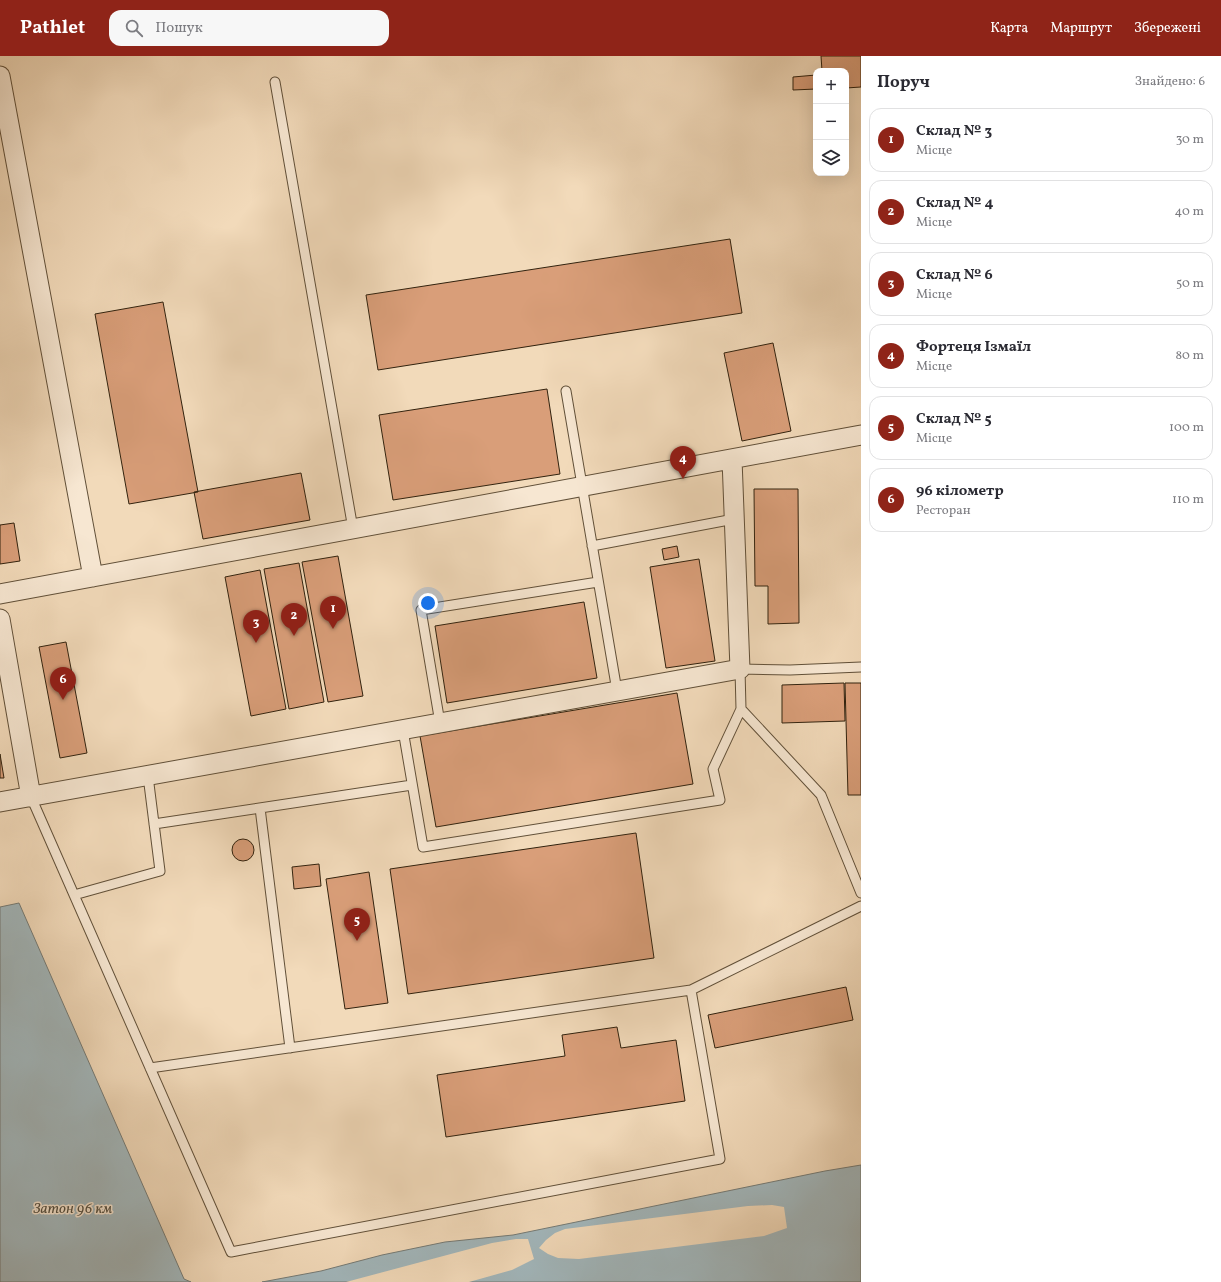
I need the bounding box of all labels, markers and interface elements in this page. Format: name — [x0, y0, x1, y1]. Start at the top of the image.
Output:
search box — [109, 10, 389, 46]
text: Pathlet — [20, 15, 85, 41]
icon: search — [123, 17, 145, 39]
text: Пошук — [155, 18, 203, 39]
text: Карта — [990, 19, 1028, 38]
text: Маршрут — [1050, 19, 1112, 38]
text: Збережені — [1134, 19, 1201, 38]
map controls — [813, 68, 849, 176]
button: + — [813, 68, 849, 104]
text: Поруч — [877, 71, 930, 94]
text: Знайдено: 6 — [1135, 73, 1205, 91]
button: − — [813, 104, 849, 140]
text: Склад № 3 — [916, 121, 992, 142]
text: 1 — [888, 131, 894, 149]
text: 30 m — [1176, 131, 1204, 149]
button: layers — [813, 140, 849, 176]
text: Місце — [916, 142, 952, 160]
text: Склад № 4 — [916, 193, 993, 214]
text: 2 — [888, 203, 894, 221]
text: 40 m — [1175, 203, 1204, 221]
text: Місце — [916, 214, 952, 232]
text: Склад № 6 — [916, 265, 993, 286]
text: 3 — [888, 275, 894, 293]
text: 50 m — [1176, 275, 1204, 293]
text: Місце — [916, 286, 952, 304]
text: Фортеця Ізмаїл — [916, 337, 1031, 358]
text: 4 — [887, 347, 895, 365]
text: 80 m — [1175, 347, 1204, 365]
text: Місце — [916, 358, 952, 376]
text: Склад № 5 — [916, 409, 992, 430]
text: 5 — [888, 419, 894, 437]
text: 100 m — [1169, 419, 1204, 437]
text: Місце — [916, 430, 952, 448]
pin: 4 — [670, 446, 696, 479]
text: 96 кілометр — [916, 481, 1004, 502]
text: 6 — [887, 491, 895, 509]
text: 110 m — [1172, 491, 1204, 509]
text: Ресторан — [916, 502, 971, 520]
your location — [418, 593, 438, 613]
pin: 1 — [320, 596, 346, 629]
pin: 2 — [281, 603, 307, 636]
pin: 3 — [243, 610, 269, 643]
pin: 6 — [50, 667, 76, 700]
pin: 5 — [344, 908, 370, 941]
water label: Затон 96 км — [32, 1199, 113, 1220]

